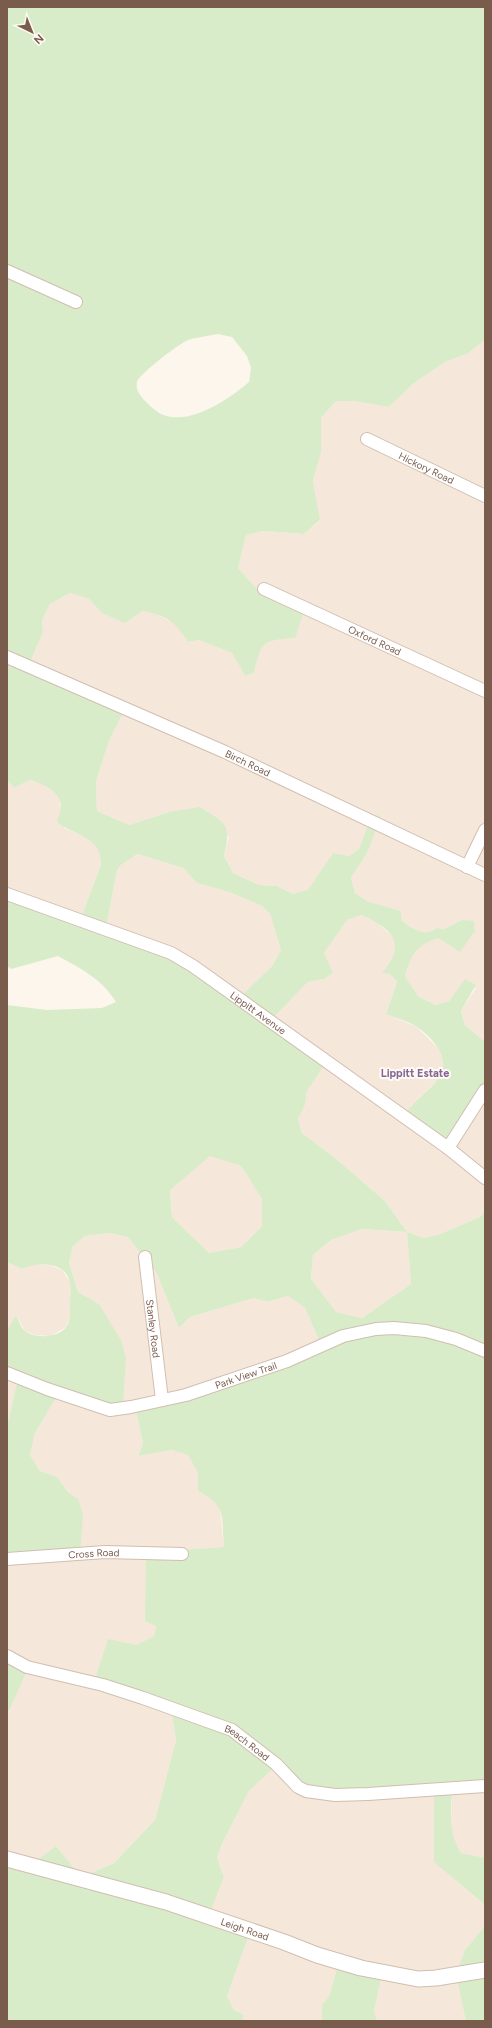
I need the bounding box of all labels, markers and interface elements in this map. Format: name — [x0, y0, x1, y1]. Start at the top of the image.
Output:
north arrow — [12, 12, 52, 52]
text: N — [31, 31, 46, 47]
street label: Hickory Road — [397, 449, 456, 487]
street label: Oxford Road — [346, 622, 403, 658]
street label: Birch Road — [223, 747, 273, 779]
street label: Lippitt Avenue — [228, 988, 289, 1037]
district label: Lippitt Estate — [381, 1067, 449, 1080]
street label: Stanley Road — [144, 1298, 163, 1359]
street label: Park View Trail — [213, 1358, 278, 1391]
street label: Cross Road — [68, 1545, 120, 1561]
street label: Beach Road — [223, 1721, 273, 1763]
street label: Leigh Road — [219, 1915, 271, 1943]

